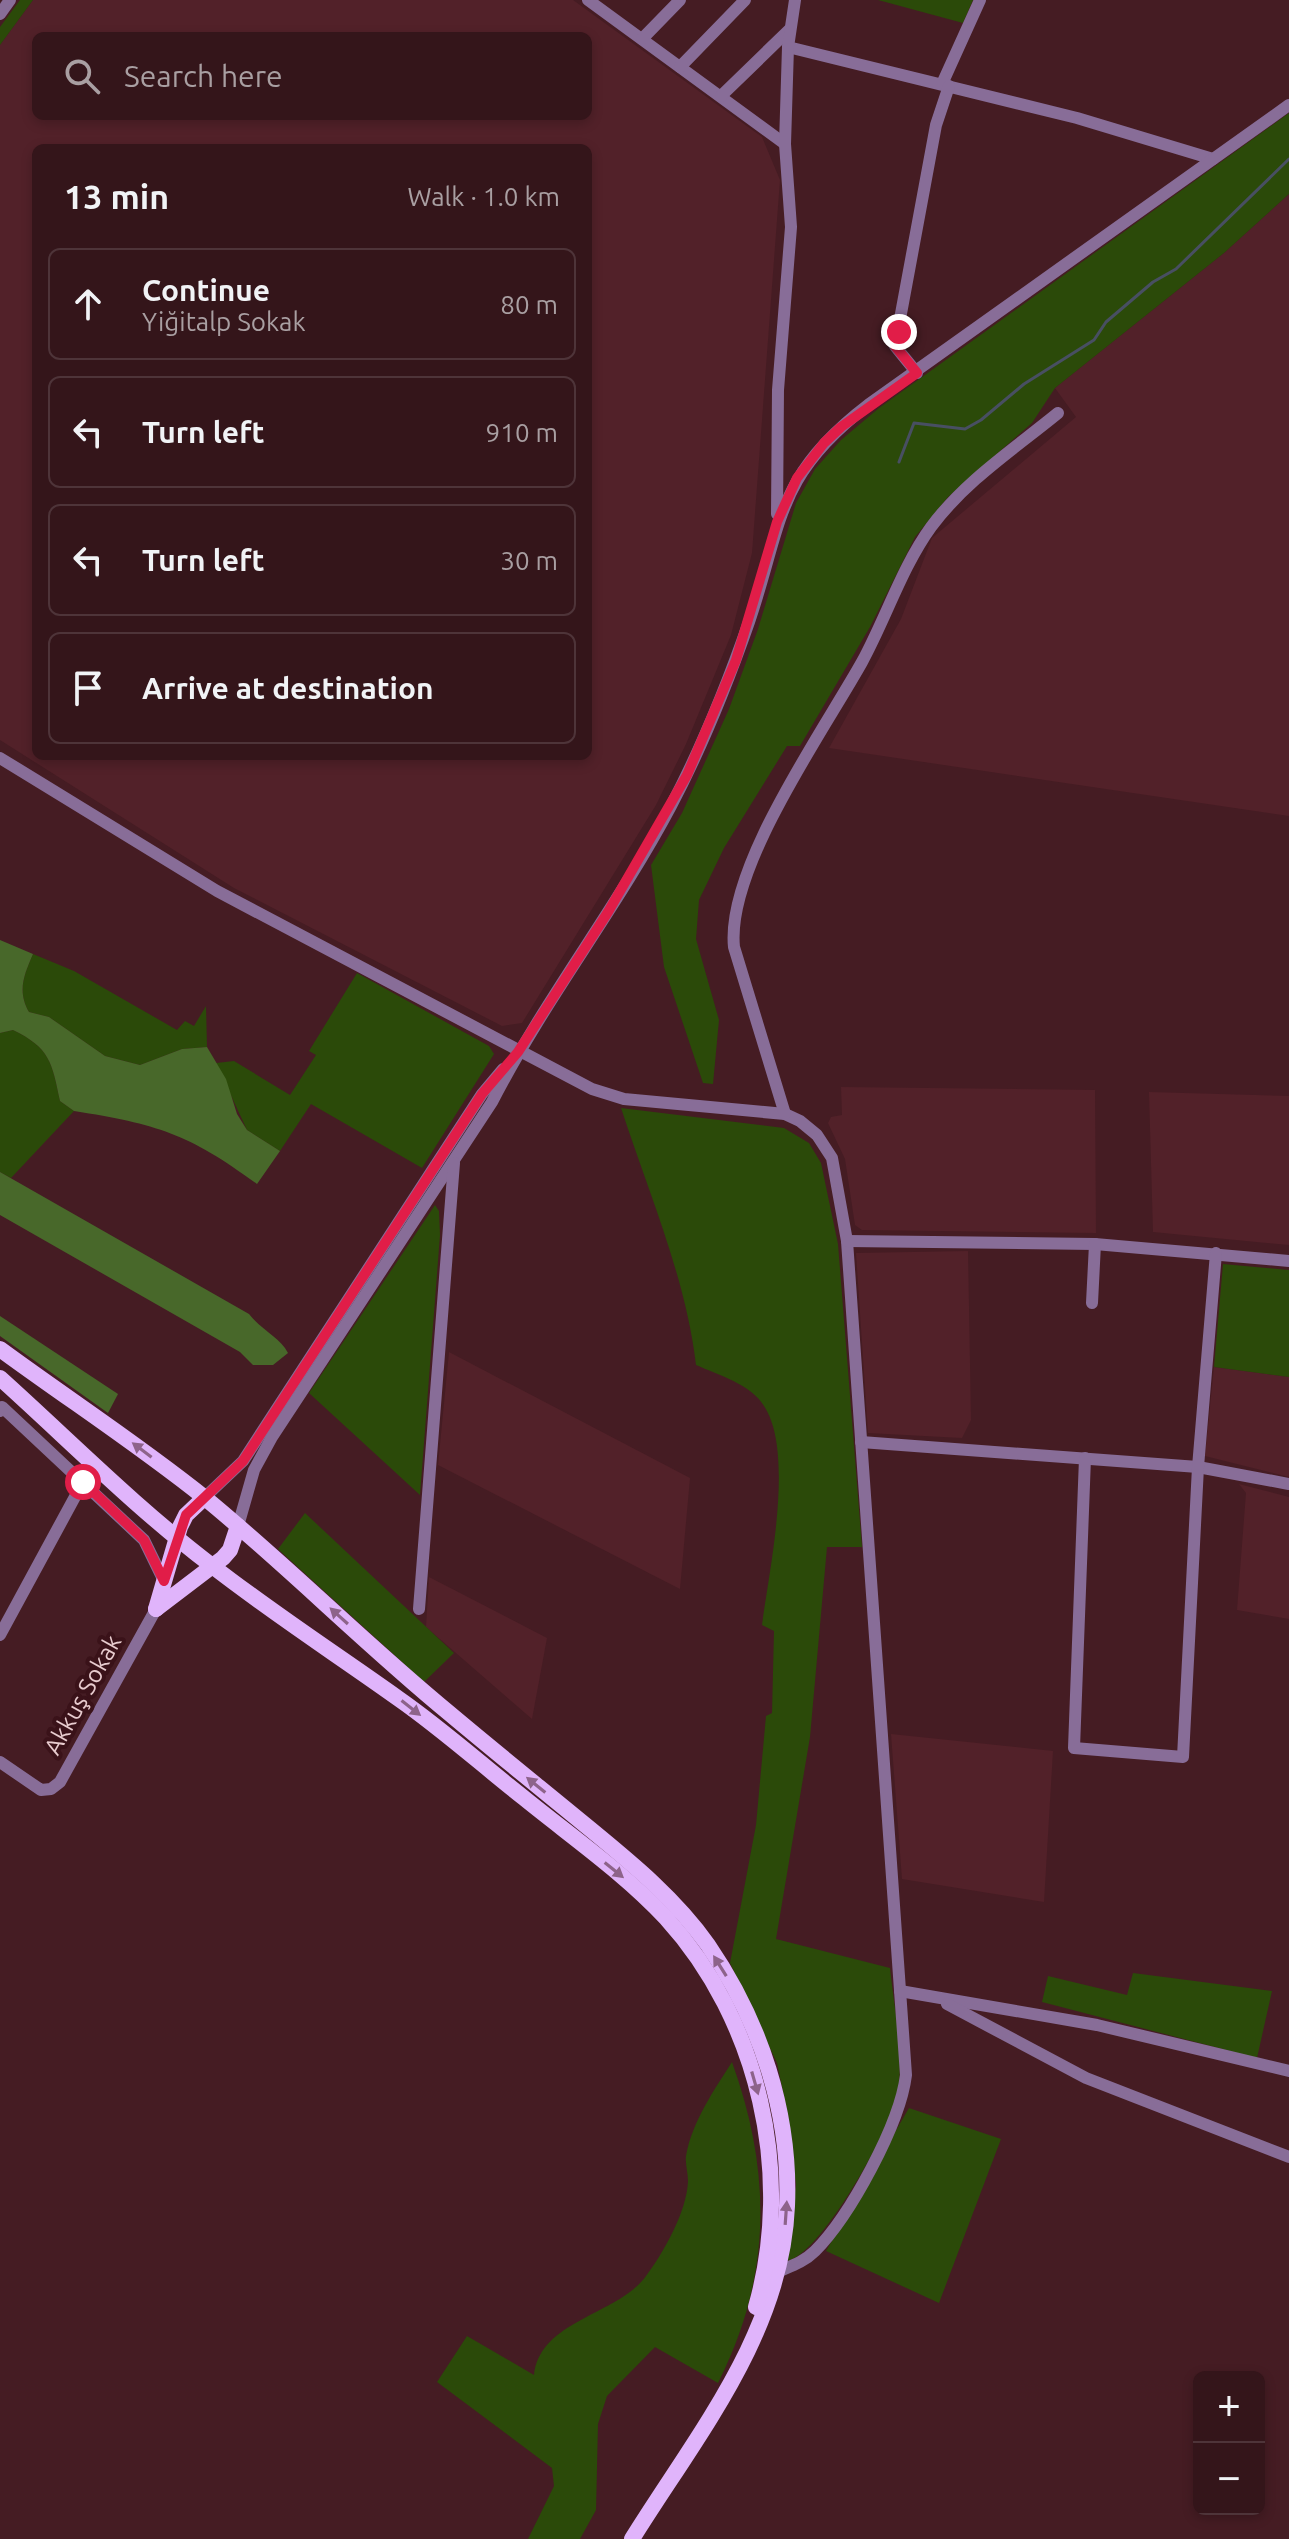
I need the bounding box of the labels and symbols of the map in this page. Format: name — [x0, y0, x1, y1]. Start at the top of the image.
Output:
route end — [881, 314, 917, 350]
one-way arrow — [132, 1443, 152, 1459]
route start — [65, 1464, 101, 1500]
one-way arrow — [329, 1607, 348, 1625]
street label: Akkuş Sokak — [39, 1630, 127, 1759]
one-way arrow — [400, 1699, 421, 1715]
one-way arrow — [526, 1777, 546, 1794]
one-way arrow — [604, 1861, 624, 1878]
one-way arrow — [714, 1955, 728, 1977]
one-way arrow — [749, 2071, 762, 2095]
one-way arrow — [780, 2200, 793, 2225]

